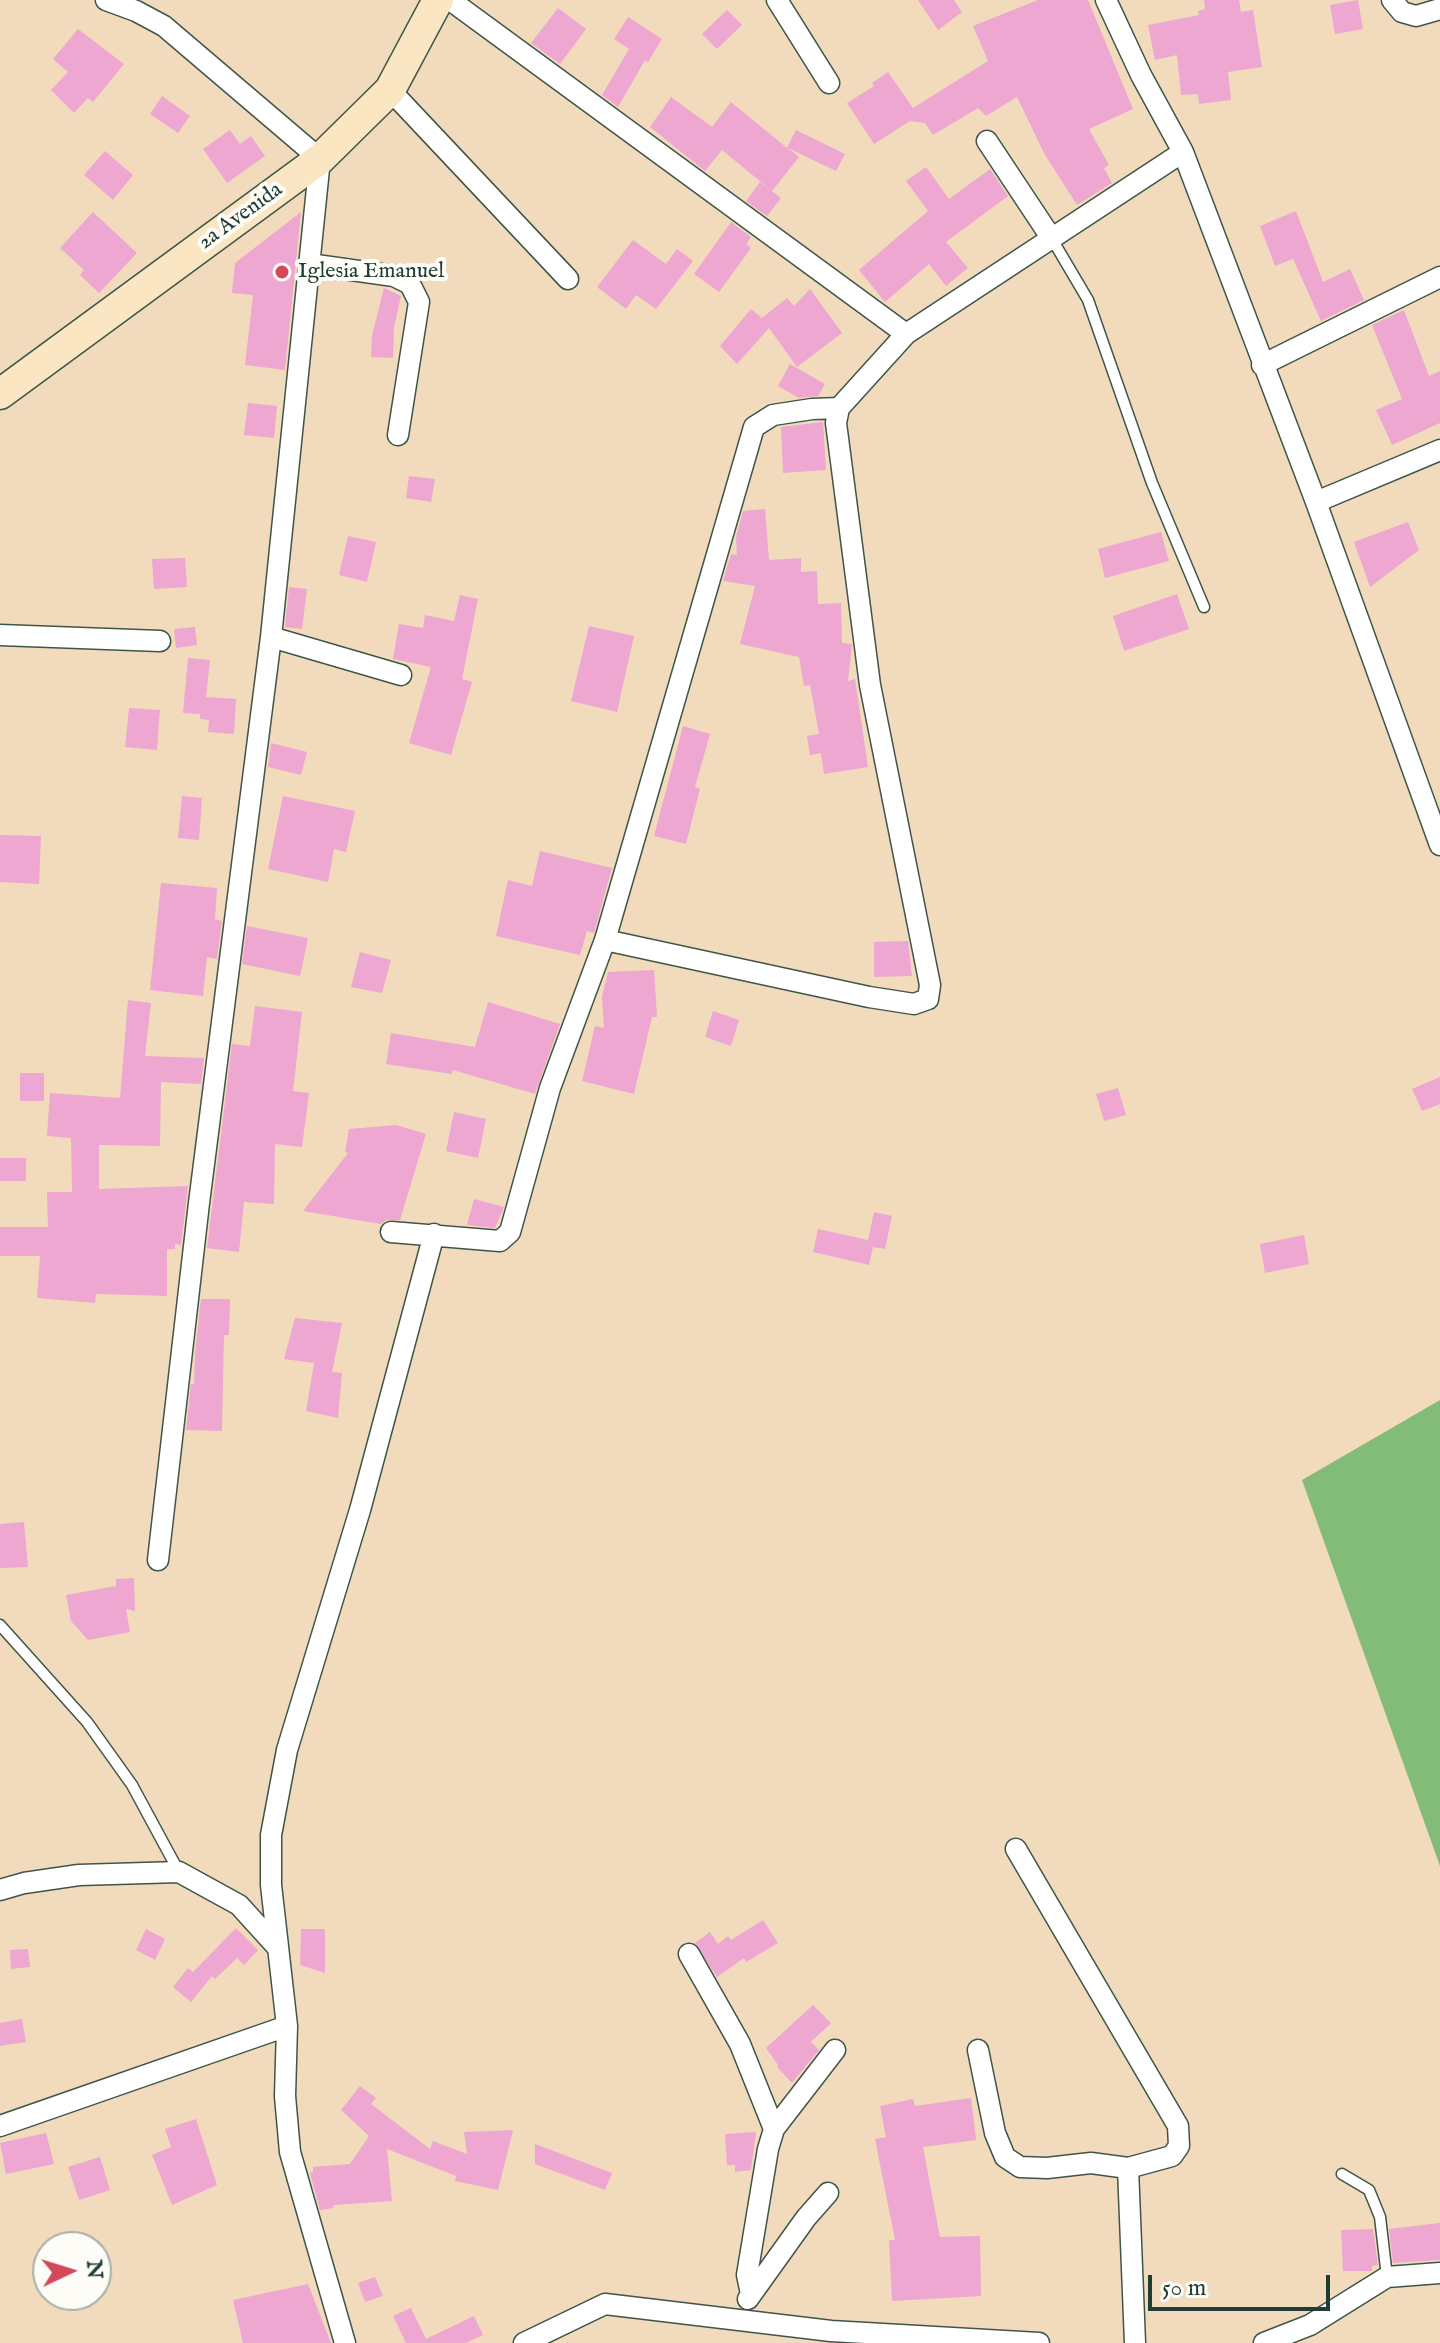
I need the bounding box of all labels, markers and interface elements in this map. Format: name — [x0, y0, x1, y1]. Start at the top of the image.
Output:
street label: 2a Avenida — [194, 178, 288, 256]
place label: Iglesia Emanuel — [298, 259, 444, 285]
marker: Iglesia Emanuel — [273, 263, 291, 281]
north arrow — [32, 2231, 112, 2311]
text: N — [79, 2259, 109, 2280]
scale bar — [1152, 2259, 1334, 2309]
text: 50 m — [1162, 2273, 1206, 2304]

